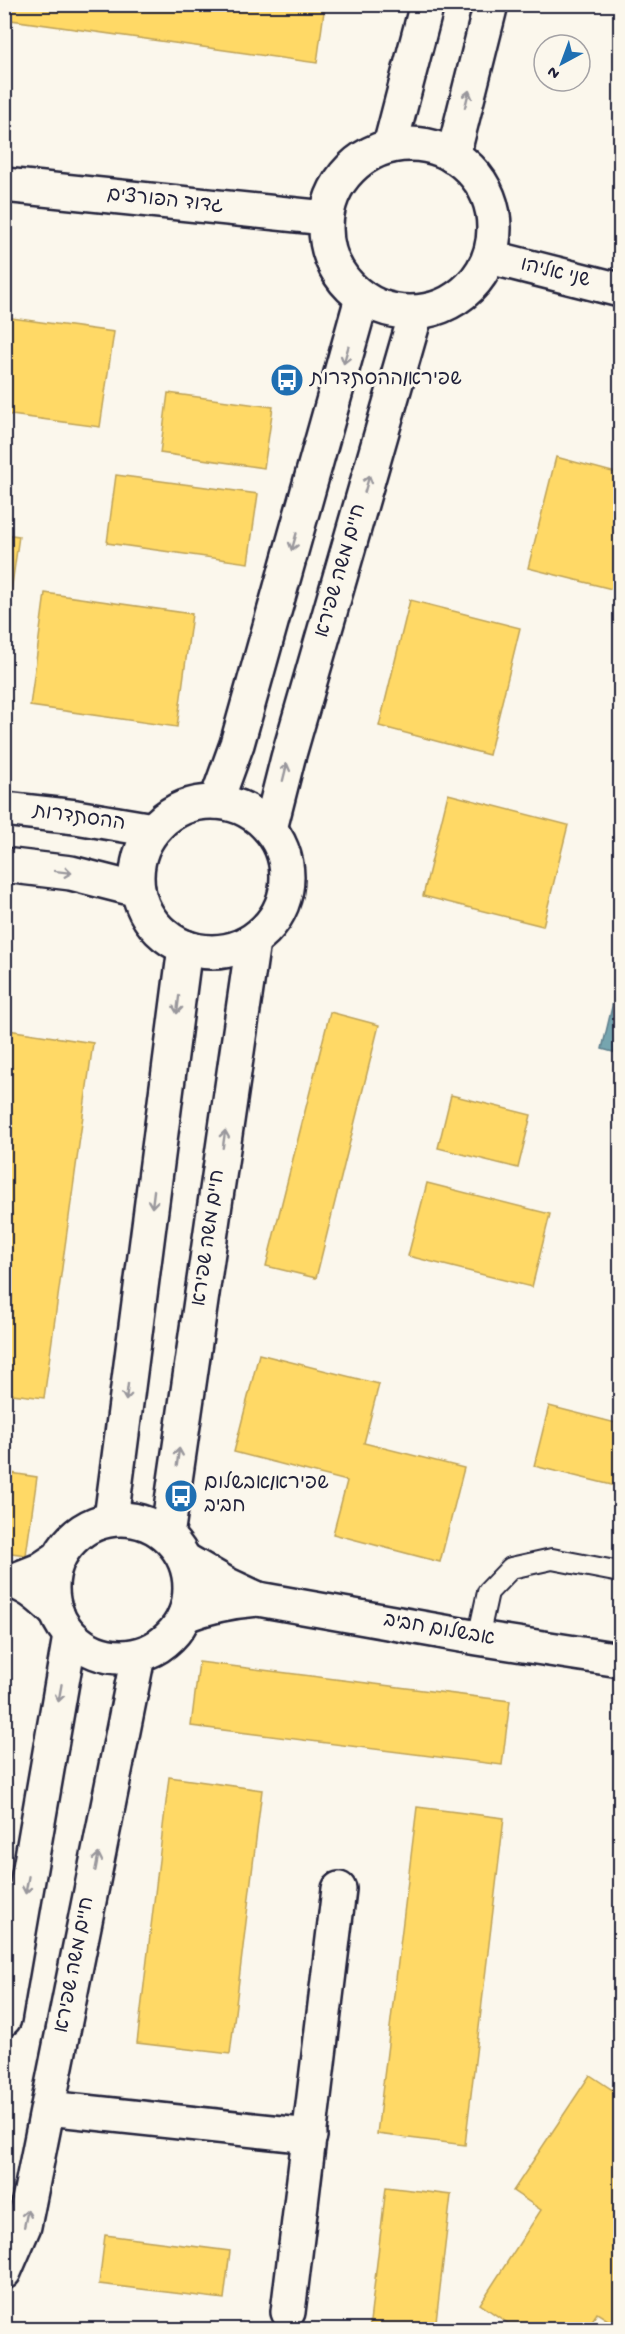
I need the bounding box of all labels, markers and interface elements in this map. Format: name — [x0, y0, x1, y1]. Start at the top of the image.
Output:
north arrow — [532, 33, 592, 93]
text: N — [544, 61, 565, 82]
one-way arrow — [461, 90, 473, 109]
street label: גדוד הפורצים — [106, 184, 224, 220]
street label: שני אליהו — [518, 252, 593, 294]
one-way arrow — [340, 345, 352, 364]
bus stop icon: שפירא/ההסתדרות — [269, 362, 305, 398]
place label: שפירא/ההסתדרות — [309, 369, 462, 392]
one-way arrow — [362, 475, 373, 494]
street label: חיים משה שפירא — [312, 501, 372, 641]
one-way arrow — [288, 532, 299, 551]
one-way arrow — [279, 763, 291, 782]
street label: ההסתדרות — [30, 801, 127, 837]
one-way arrow — [52, 867, 72, 878]
one-way arrow — [172, 995, 183, 1015]
one-way arrow — [218, 1130, 229, 1150]
street label: חיים משה שפירא — [189, 1168, 231, 1308]
one-way arrow — [147, 1188, 158, 1208]
one-way arrow — [122, 1381, 133, 1401]
one-way arrow — [172, 1448, 183, 1468]
place label: שפירא/אבשלום חביב — [204, 1471, 329, 1519]
bus stop icon: שפירא/אבשלום חביב — [163, 1478, 199, 1514]
street label: אבשלום חביב — [382, 1608, 497, 1652]
one-way arrow — [55, 1683, 66, 1703]
one-way arrow — [92, 1853, 103, 1872]
one-way arrow — [22, 1875, 33, 1895]
street label: חיים משה שפירא — [52, 1895, 100, 2035]
one-way arrow — [21, 2209, 32, 2228]

